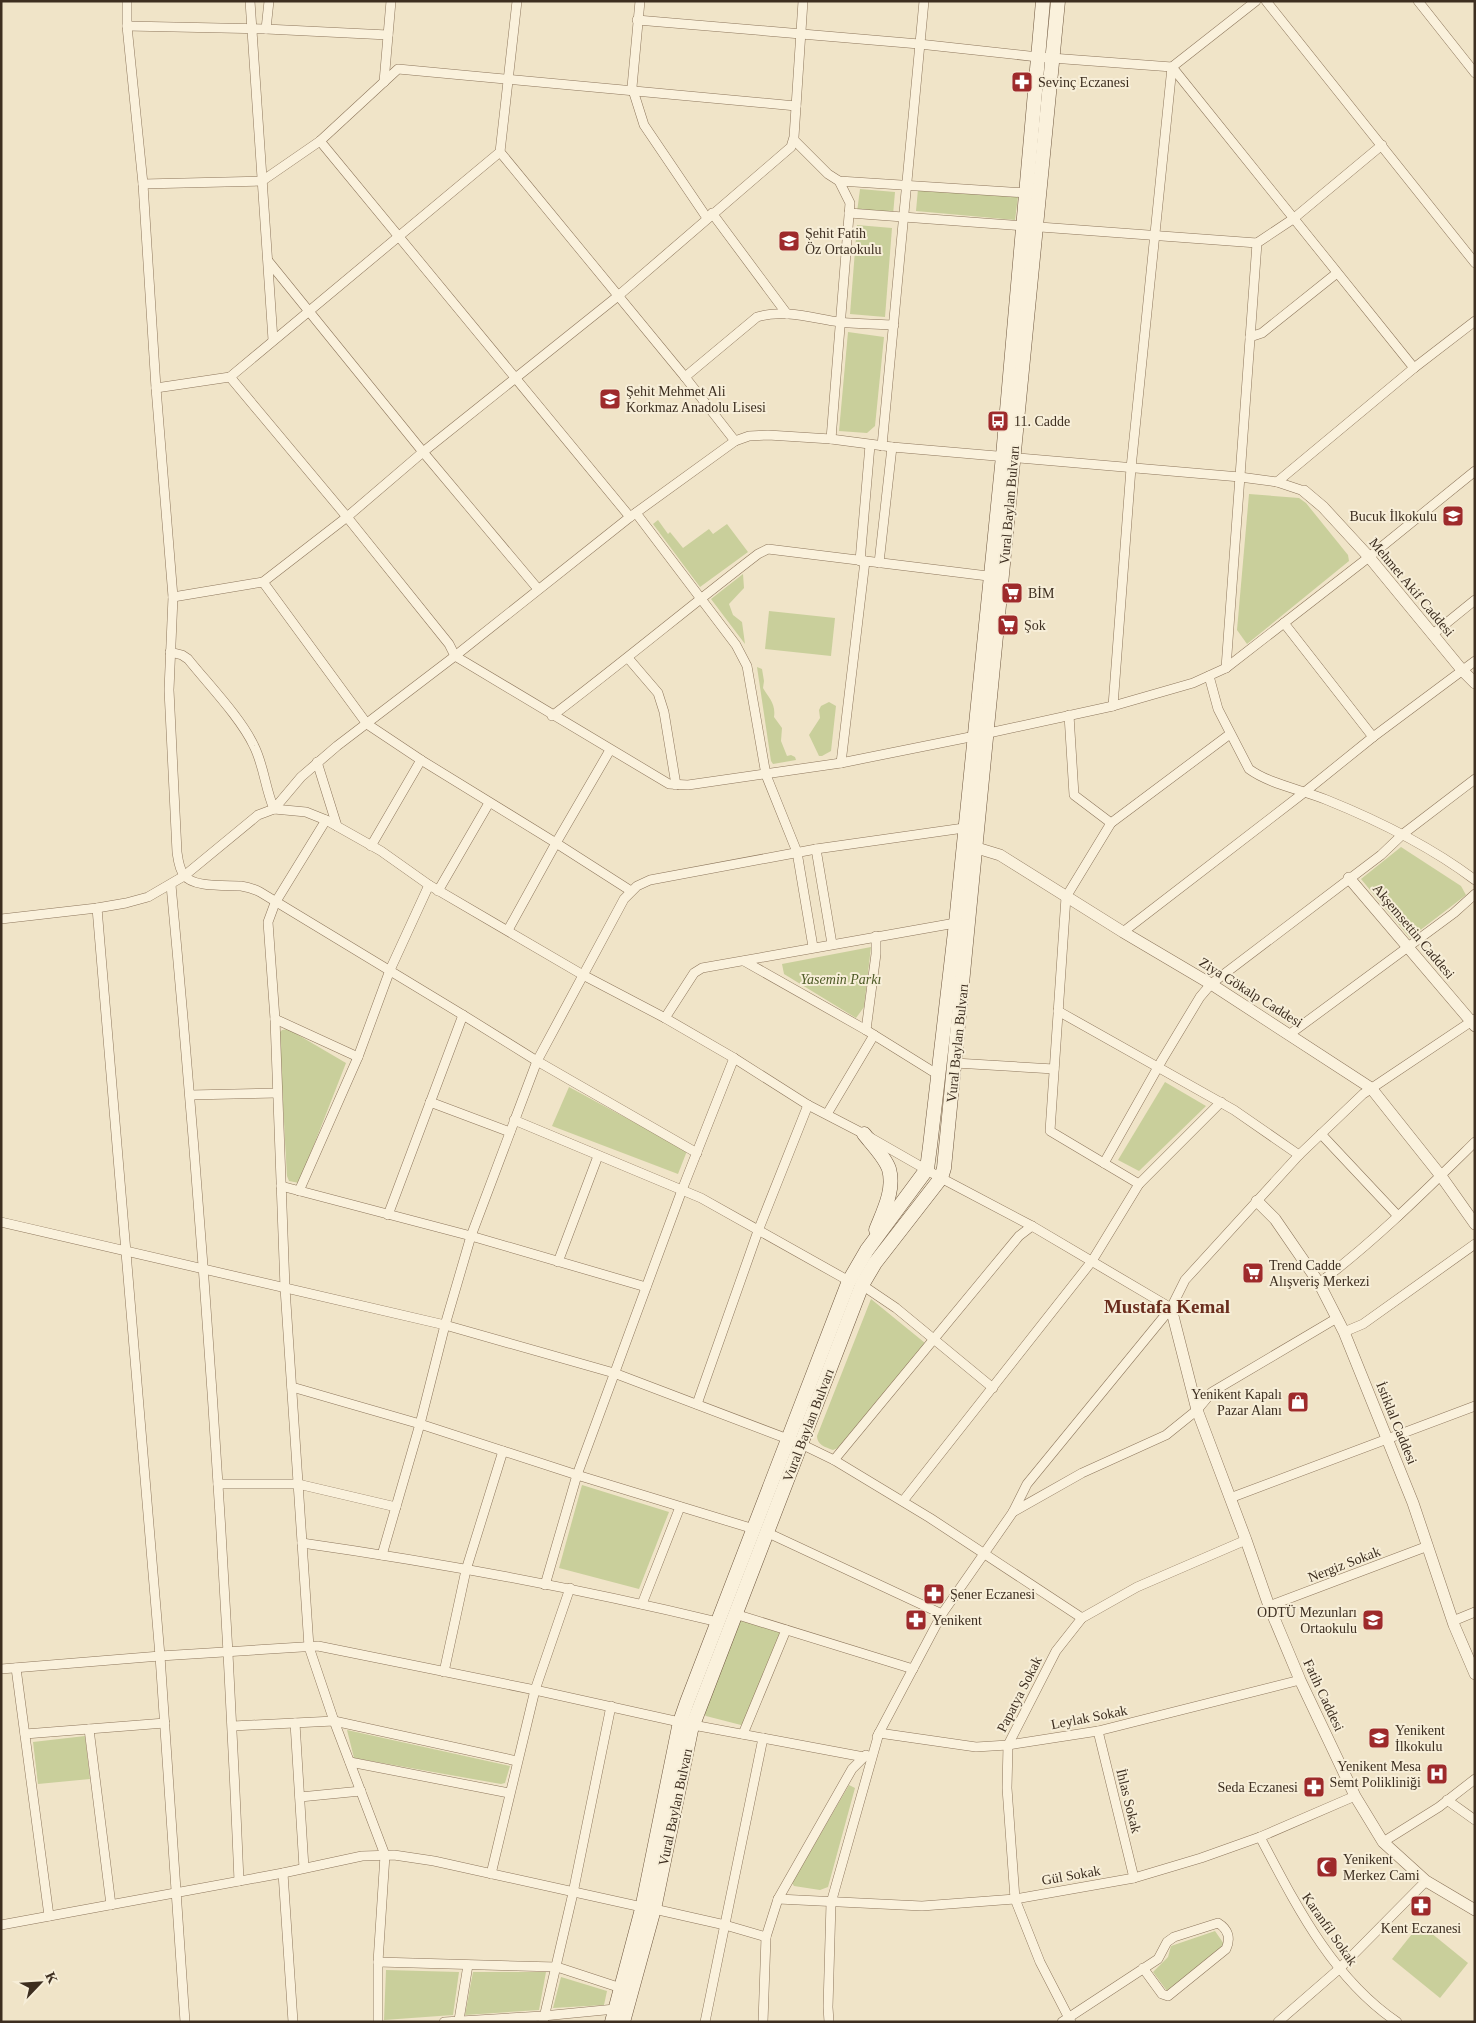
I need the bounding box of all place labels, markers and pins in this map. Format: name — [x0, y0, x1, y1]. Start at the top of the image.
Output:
pharmacy icon: Sevinç Eczanesi — [1010, 70, 1034, 94]
place label: Sevinç Eczanesi — [1038, 75, 1129, 90]
place label: Şehit Fatih Öz Ortaokulu — [805, 226, 882, 257]
school or university icon: Şehit Fatih Öz Ortaokulu — [777, 229, 801, 253]
place label: Şehit Mehmet Ali Korkmaz Anadolu Lisesi — [626, 384, 766, 415]
school or university icon: Şehit Mehmet Ali Korkmaz Anadolu Lisesi — [598, 387, 622, 411]
bus stop icon: 11. Cadde — [986, 409, 1010, 433]
place label: 11. Cadde — [1014, 414, 1070, 429]
school or university icon: Bucuk İlkokulu — [1441, 504, 1465, 528]
place label: Bucuk İlkokulu — [1350, 509, 1437, 524]
supermarket icon: BİM — [1000, 581, 1024, 605]
place label: BİM — [1028, 586, 1055, 601]
supermarket icon: Şok — [996, 613, 1020, 637]
place label: Şok — [1024, 618, 1046, 633]
place label: Trend Cadde Alışveriş Merkezi — [1269, 1258, 1370, 1289]
supermarket icon: Trend Cadde Alışveriş Merkezi — [1241, 1261, 1265, 1285]
place label: Yenikent Kapalı Pazar Alanı — [1191, 1387, 1282, 1418]
shop icon: Yenikent Kapalı Pazar Alanı — [1286, 1390, 1310, 1414]
pharmacy icon: Şener Eczanesi — [922, 1582, 946, 1606]
place label: Şener Eczanesi — [950, 1587, 1035, 1602]
place label: ODTÜ Mezunları Ortaokulu — [1257, 1604, 1357, 1636]
pharmacy icon: Yenikent — [904, 1608, 928, 1632]
school or university icon: ODTÜ Mezunları Ortaokulu — [1361, 1608, 1385, 1632]
place label: Yenikent — [932, 1613, 982, 1628]
place label: Yenikent İlkokulu — [1395, 1723, 1445, 1754]
school or university icon: Yenikent İlkokulu — [1367, 1726, 1391, 1750]
place label: Yenikent Mesa Semt Polikliniği — [1330, 1759, 1422, 1790]
hospital icon: Yenikent Mesa Semt Polikliniği — [1425, 1762, 1449, 1786]
pharmacy icon: Seda Eczanesi — [1302, 1775, 1326, 1799]
place label: Seda Eczanesi — [1218, 1780, 1298, 1795]
place label: Yenikent Merkez Cami — [1343, 1852, 1420, 1883]
mosque icon: Yenikent Merkez Cami — [1315, 1855, 1339, 1879]
pharmacy icon: Kent Eczanesi — [1409, 1894, 1433, 1918]
place label: Kent Eczanesi — [1381, 1921, 1461, 1936]

